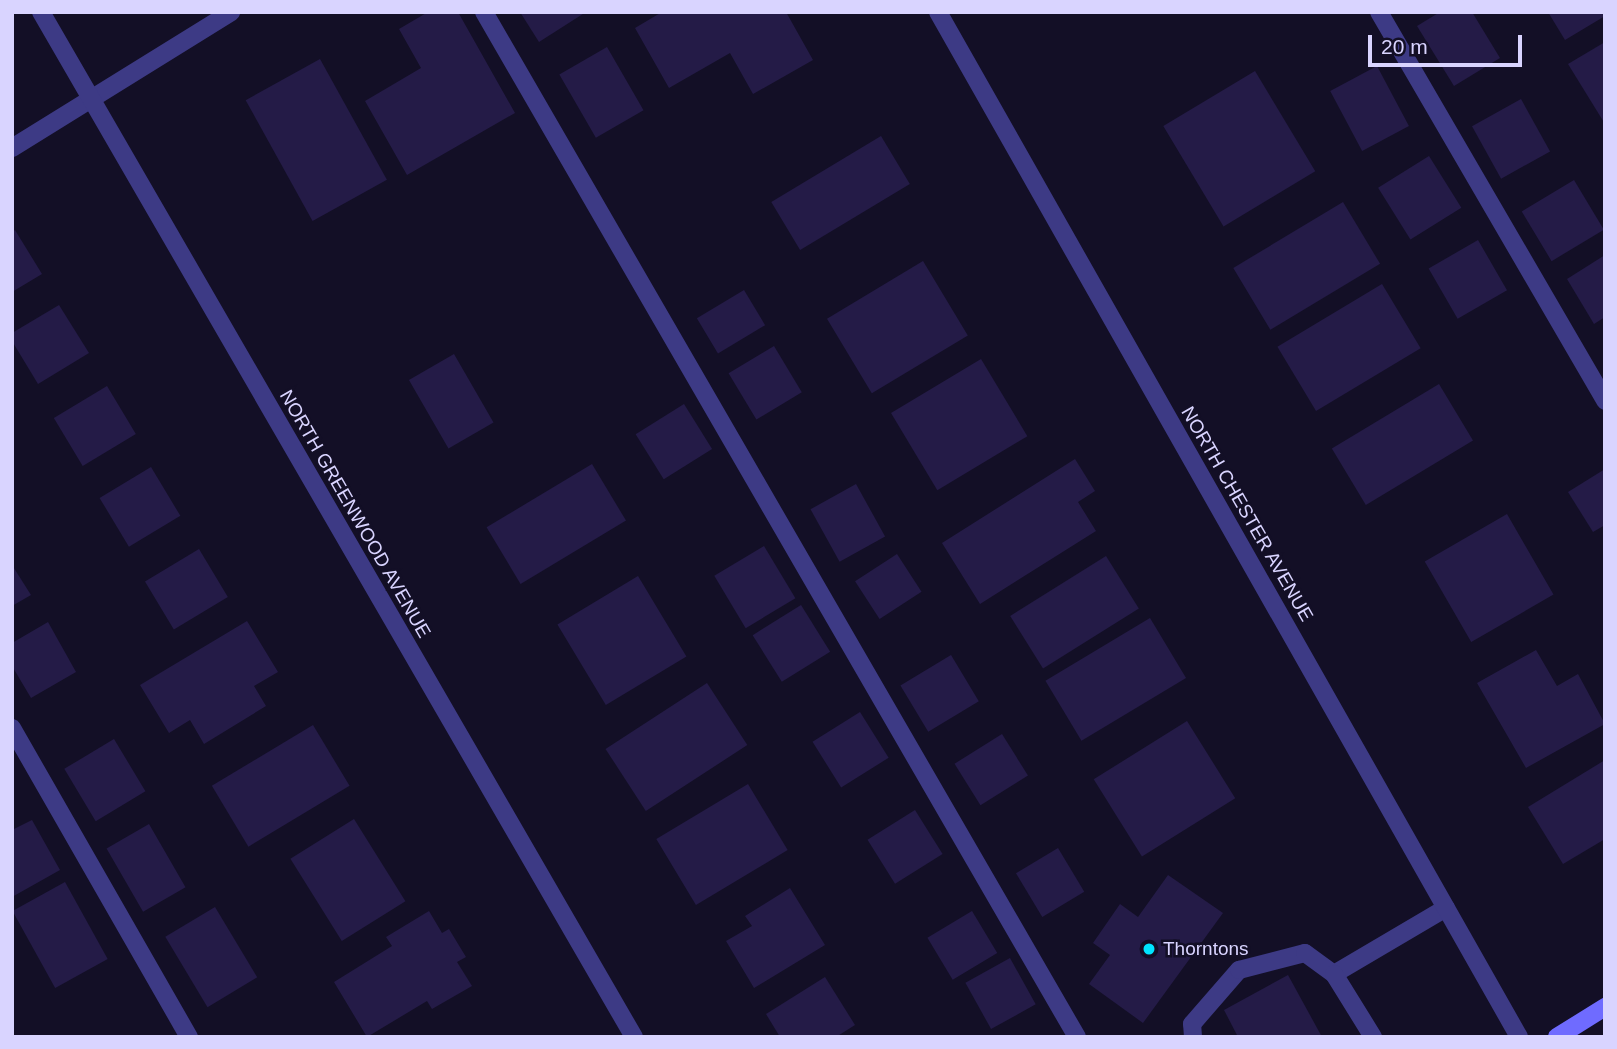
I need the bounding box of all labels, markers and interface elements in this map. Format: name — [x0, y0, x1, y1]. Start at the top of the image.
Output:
scale bar — [1372, 21, 1526, 65]
text: 20 m — [1381, 35, 1428, 58]
street label: NORTH GREENWOOD AVENUE — [274, 386, 436, 642]
street label: NORTH CHESTER AVENUE — [1176, 402, 1318, 626]
place label: Thorntons — [1163, 938, 1249, 960]
marker: Thorntons — [1141, 941, 1157, 957]

